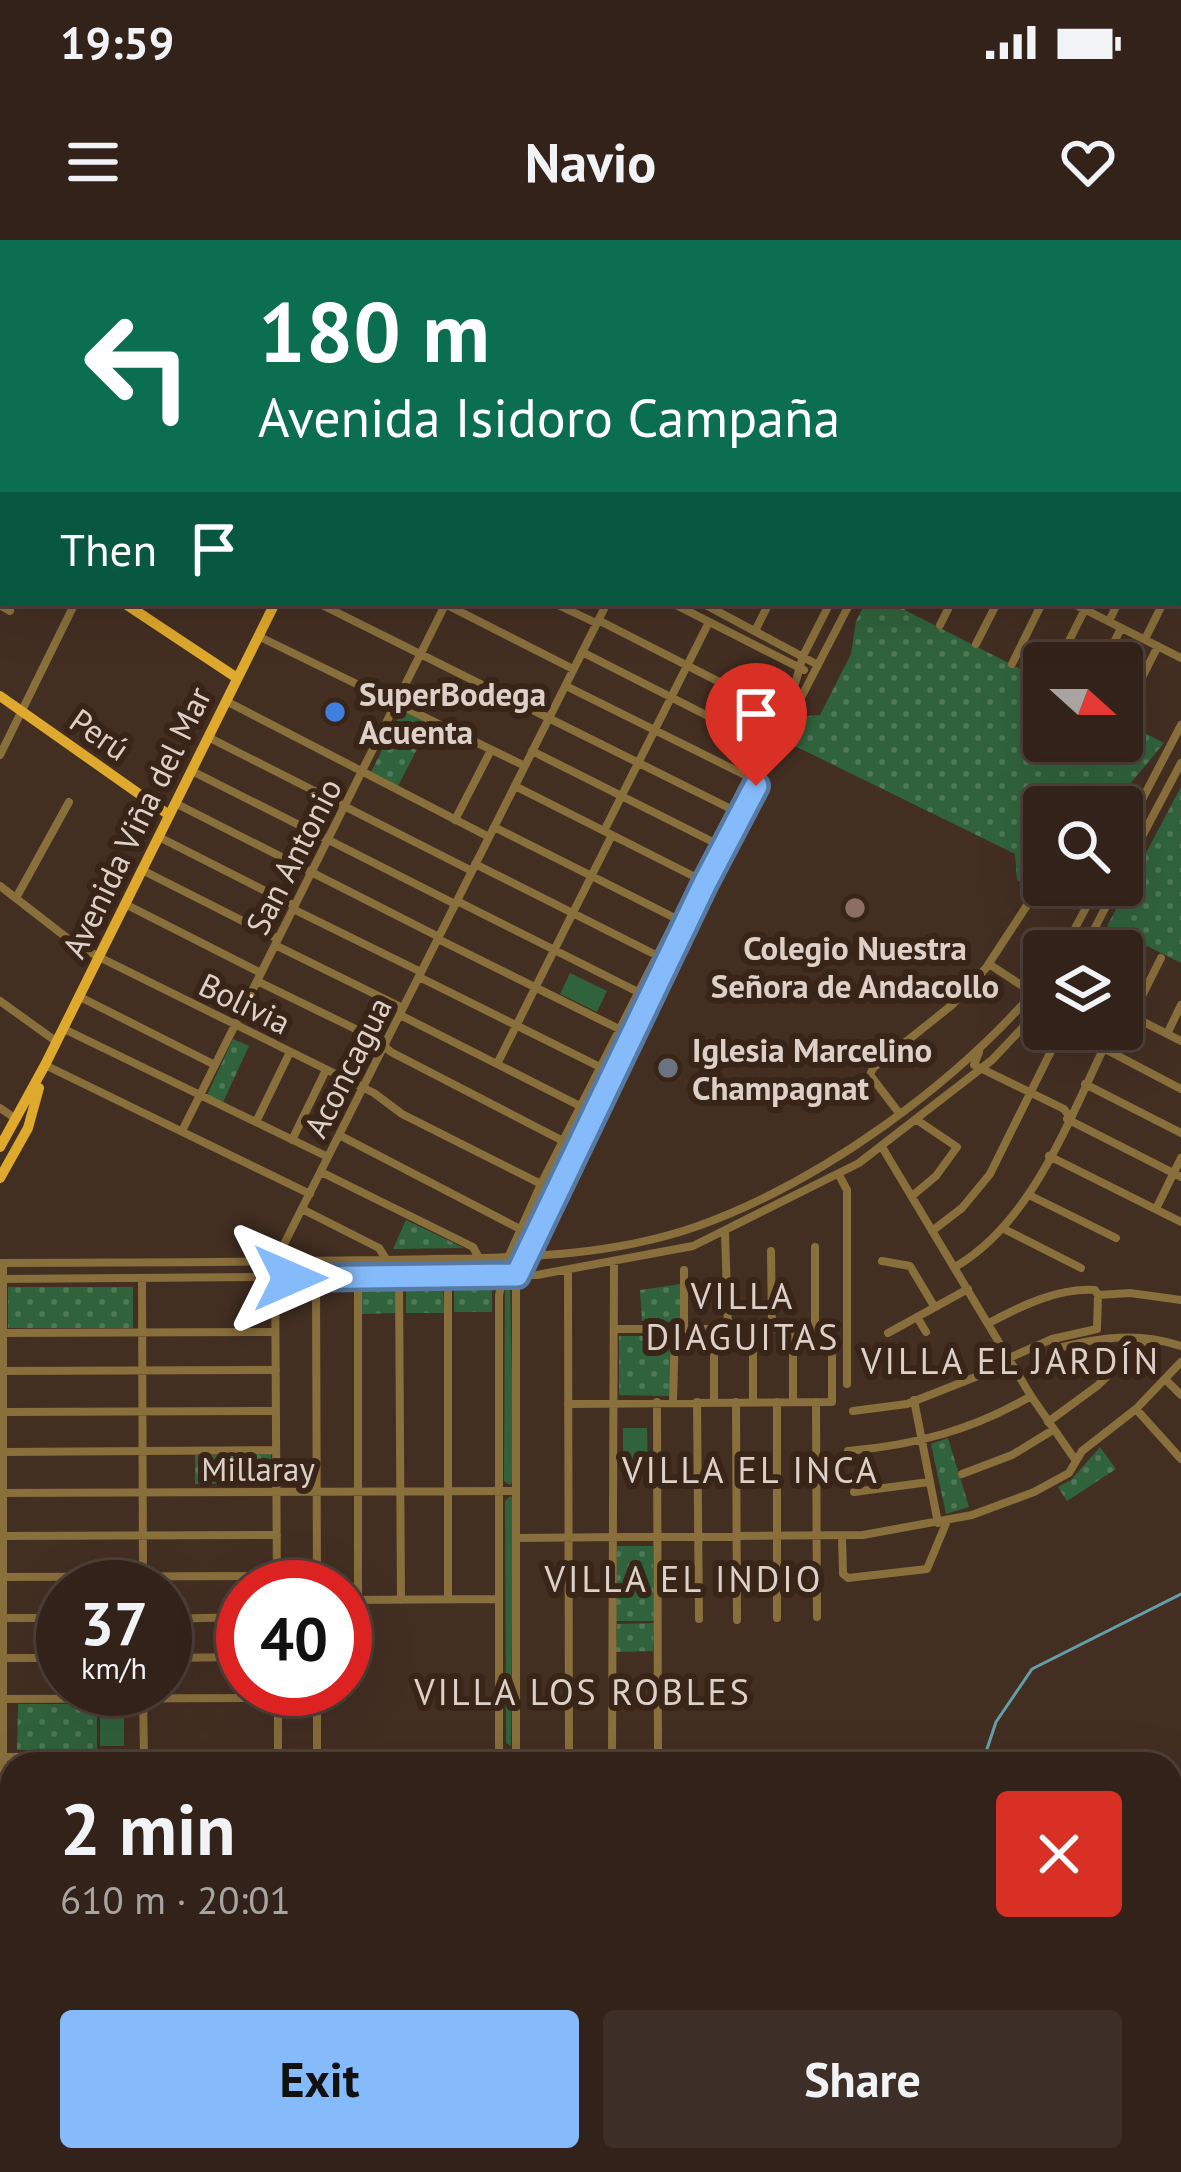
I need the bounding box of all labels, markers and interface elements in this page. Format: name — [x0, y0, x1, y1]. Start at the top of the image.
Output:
text: 19:59 — [60, 13, 174, 71]
text: Navio — [525, 127, 656, 197]
icon: menu — [60, 129, 126, 195]
icon: heart — [1055, 129, 1121, 195]
text: 180 m — [258, 276, 490, 385]
icon: left — [60, 288, 216, 444]
text: Avenida Isidoro Campaña — [258, 382, 840, 452]
icon: arrive — [181, 516, 247, 582]
text: Then — [60, 520, 157, 578]
north arrow — [1023, 642, 1143, 762]
map controls — [1023, 642, 1143, 1050]
pin — [705, 663, 807, 786]
place label: SuperBodega Acuenta — [359, 672, 546, 753]
street label: Avenida Viña del Mar — [52, 679, 220, 965]
icon: arrive — [723, 681, 789, 747]
street label: Perú — [62, 698, 138, 770]
marker: SuperBodega Acuenta — [322, 699, 348, 725]
street label: San Antonio — [235, 770, 351, 942]
button: search — [1023, 786, 1143, 906]
marker: Colegio Nuestra Señora de Andacollo — [842, 895, 868, 921]
place label: Colegio Nuestra Señora de Andacollo — [711, 926, 999, 1007]
button: layers — [1023, 930, 1143, 1050]
street label: Bolivia — [192, 963, 298, 1043]
street label: Aconcagua — [293, 990, 401, 1144]
place label: Iglesia Marcelino Champagnat — [692, 1028, 932, 1109]
marker: Iglesia Marcelino Champagnat — [655, 1055, 681, 1081]
position arrow — [227, 1215, 353, 1341]
district label: VILLA DIAGUITAS — [646, 1272, 840, 1360]
district label: VILLA EL JARDÍN — [860, 1337, 1161, 1384]
district label: VILLA EL INCA — [621, 1446, 880, 1493]
street label: Millaray — [201, 1447, 315, 1490]
district label: VILLA EL INDIO — [544, 1555, 823, 1602]
speed limit sign: 40 — [216, 1560, 372, 1716]
text: 37 — [80, 1584, 148, 1662]
text: km/h — [81, 1648, 147, 1687]
district label: VILLA LOS ROBLES — [413, 1668, 752, 1715]
text: 2 min — [60, 1782, 236, 1875]
button: close — [996, 1791, 1122, 1917]
text: 610 m · 20:01 — [60, 1874, 291, 1925]
button: Exit — [60, 2010, 579, 2148]
button: Share — [603, 2010, 1122, 2148]

